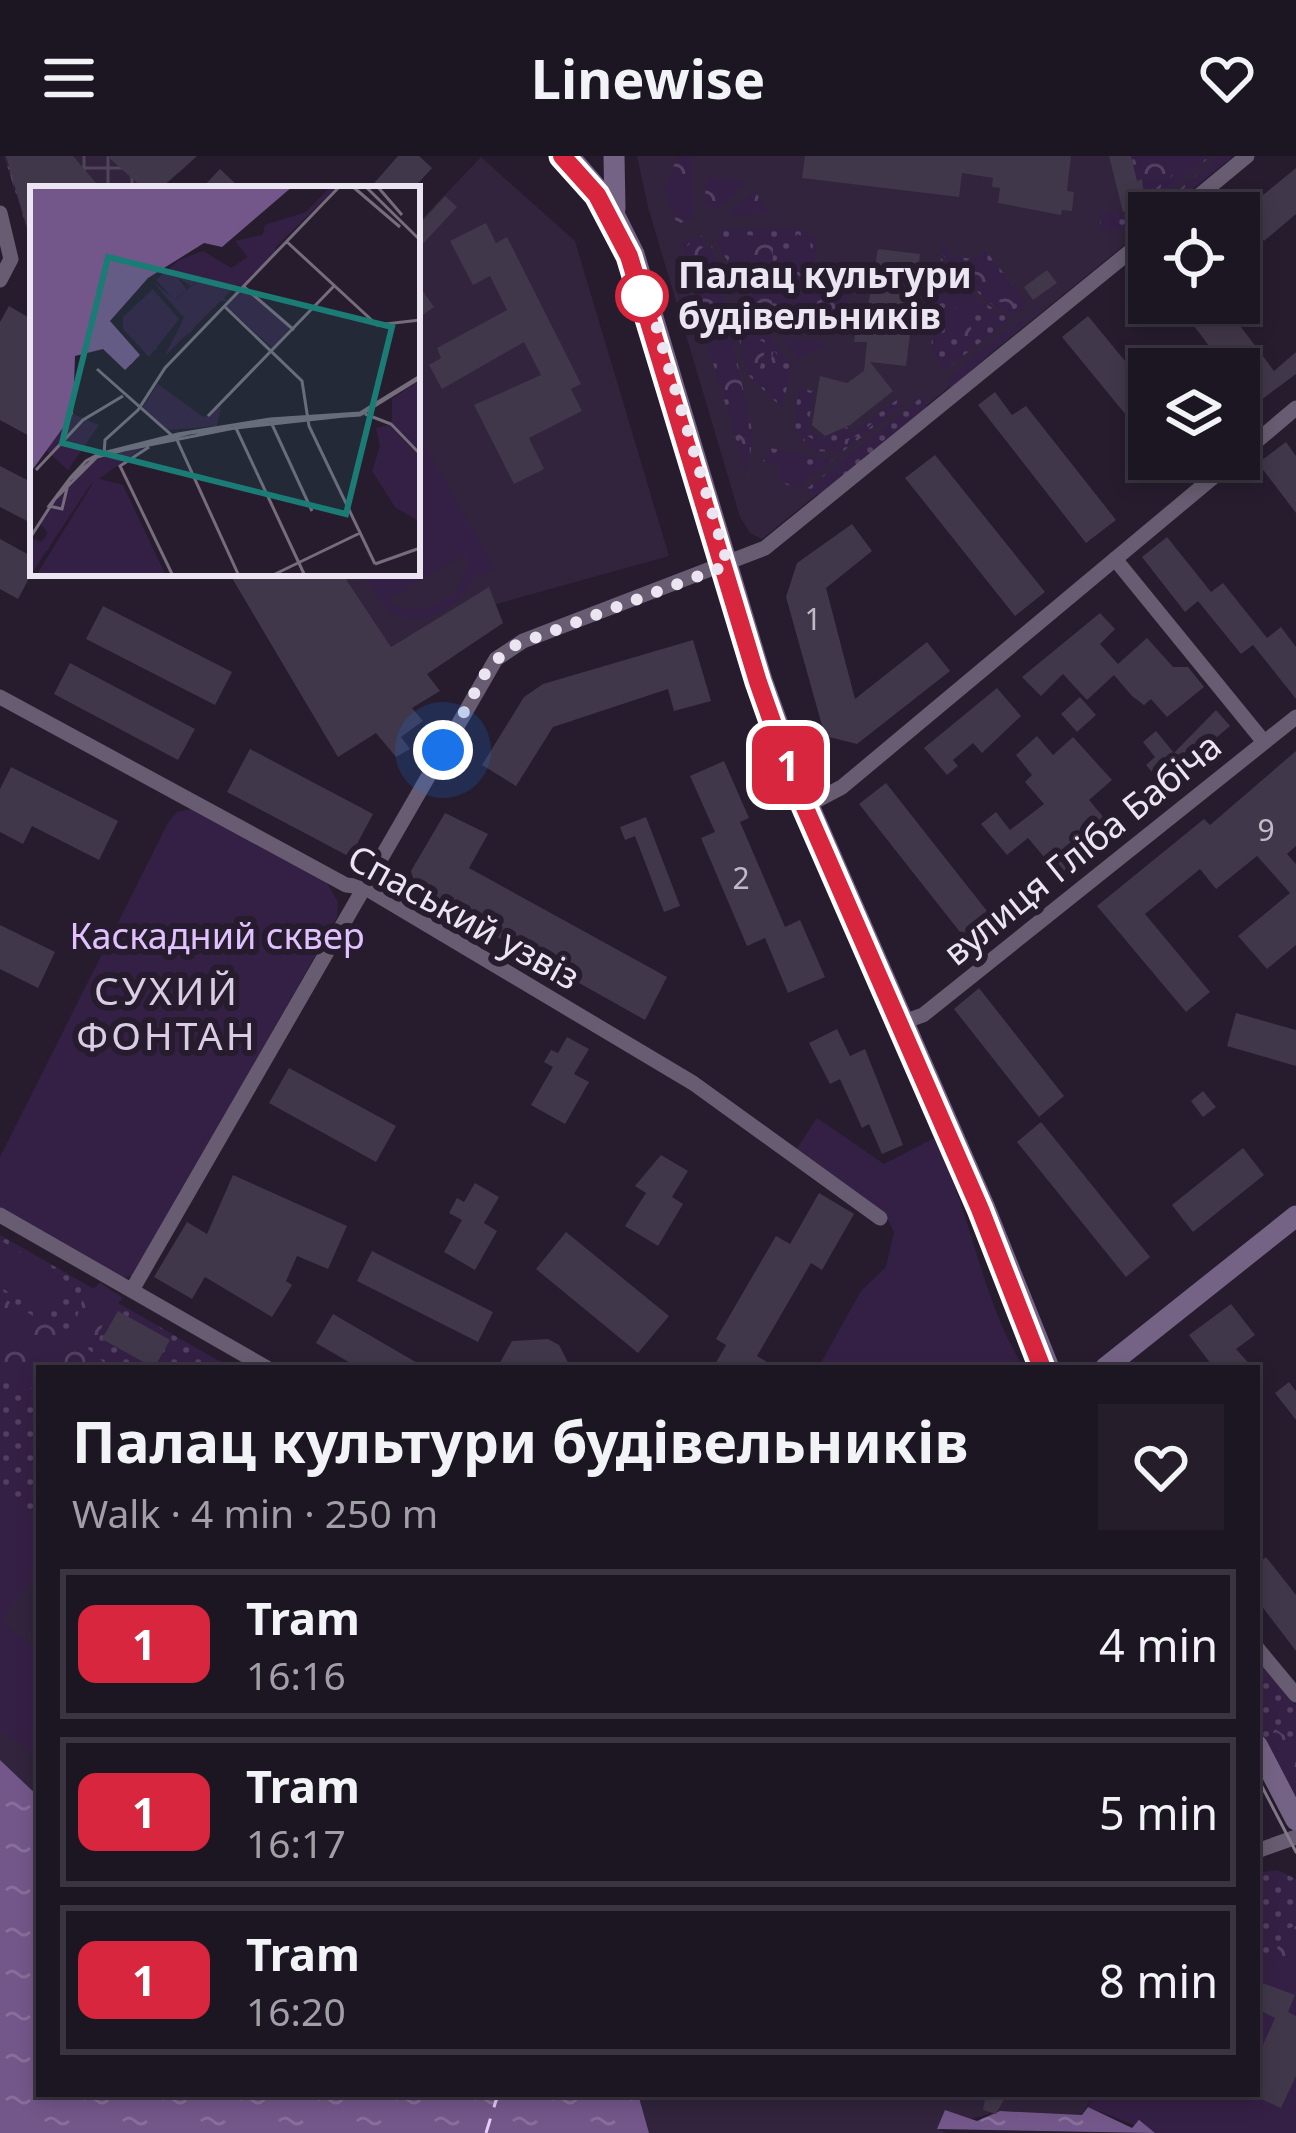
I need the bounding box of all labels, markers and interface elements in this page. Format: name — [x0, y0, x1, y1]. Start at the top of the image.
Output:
text: Linewise — [531, 41, 765, 115]
icon: menu — [36, 45, 102, 111]
icon: heart — [1194, 45, 1260, 111]
inset map — [30, 186, 420, 576]
map controls — [1128, 192, 1260, 480]
button: locate — [1128, 192, 1260, 324]
place label: Палац культури будівельників — [678, 250, 972, 340]
marker: Палац культури будівельників — [617, 271, 667, 321]
button: layers — [1128, 348, 1260, 480]
house number: 1 — [804, 598, 822, 639]
your location — [413, 720, 473, 780]
street label: вулиця Гліба Бабіча — [932, 721, 1231, 976]
line badge: 1 — [749, 726, 827, 804]
text: 1 — [776, 736, 800, 793]
house number: 9 — [1257, 809, 1275, 850]
street label: Спаський узвіз — [339, 832, 589, 1001]
house number: 2 — [732, 857, 750, 898]
park label: Каскадний сквер — [69, 911, 365, 960]
district label: СУХИЙ ФОНТАН — [76, 963, 258, 1061]
text: Палац культури будівельників — [72, 1402, 968, 1480]
button: heart — [1098, 1404, 1224, 1530]
text: Walk · 4 min · 250 m — [72, 1486, 438, 1539]
text: Tram — [246, 1587, 360, 1648]
text: 4 min — [1099, 1614, 1218, 1675]
text: 1 — [132, 1615, 156, 1672]
text: 16:16 — [246, 1648, 346, 1701]
text: Tram — [246, 1755, 360, 1816]
text: 5 min — [1099, 1782, 1218, 1843]
text: 1 — [132, 1783, 156, 1840]
text: 16:17 — [246, 1816, 346, 1869]
text: Tram — [246, 1923, 360, 1984]
text: 8 min — [1099, 1950, 1218, 2011]
text: 1 — [132, 1951, 156, 2008]
text: 16:20 — [246, 1984, 346, 2037]

